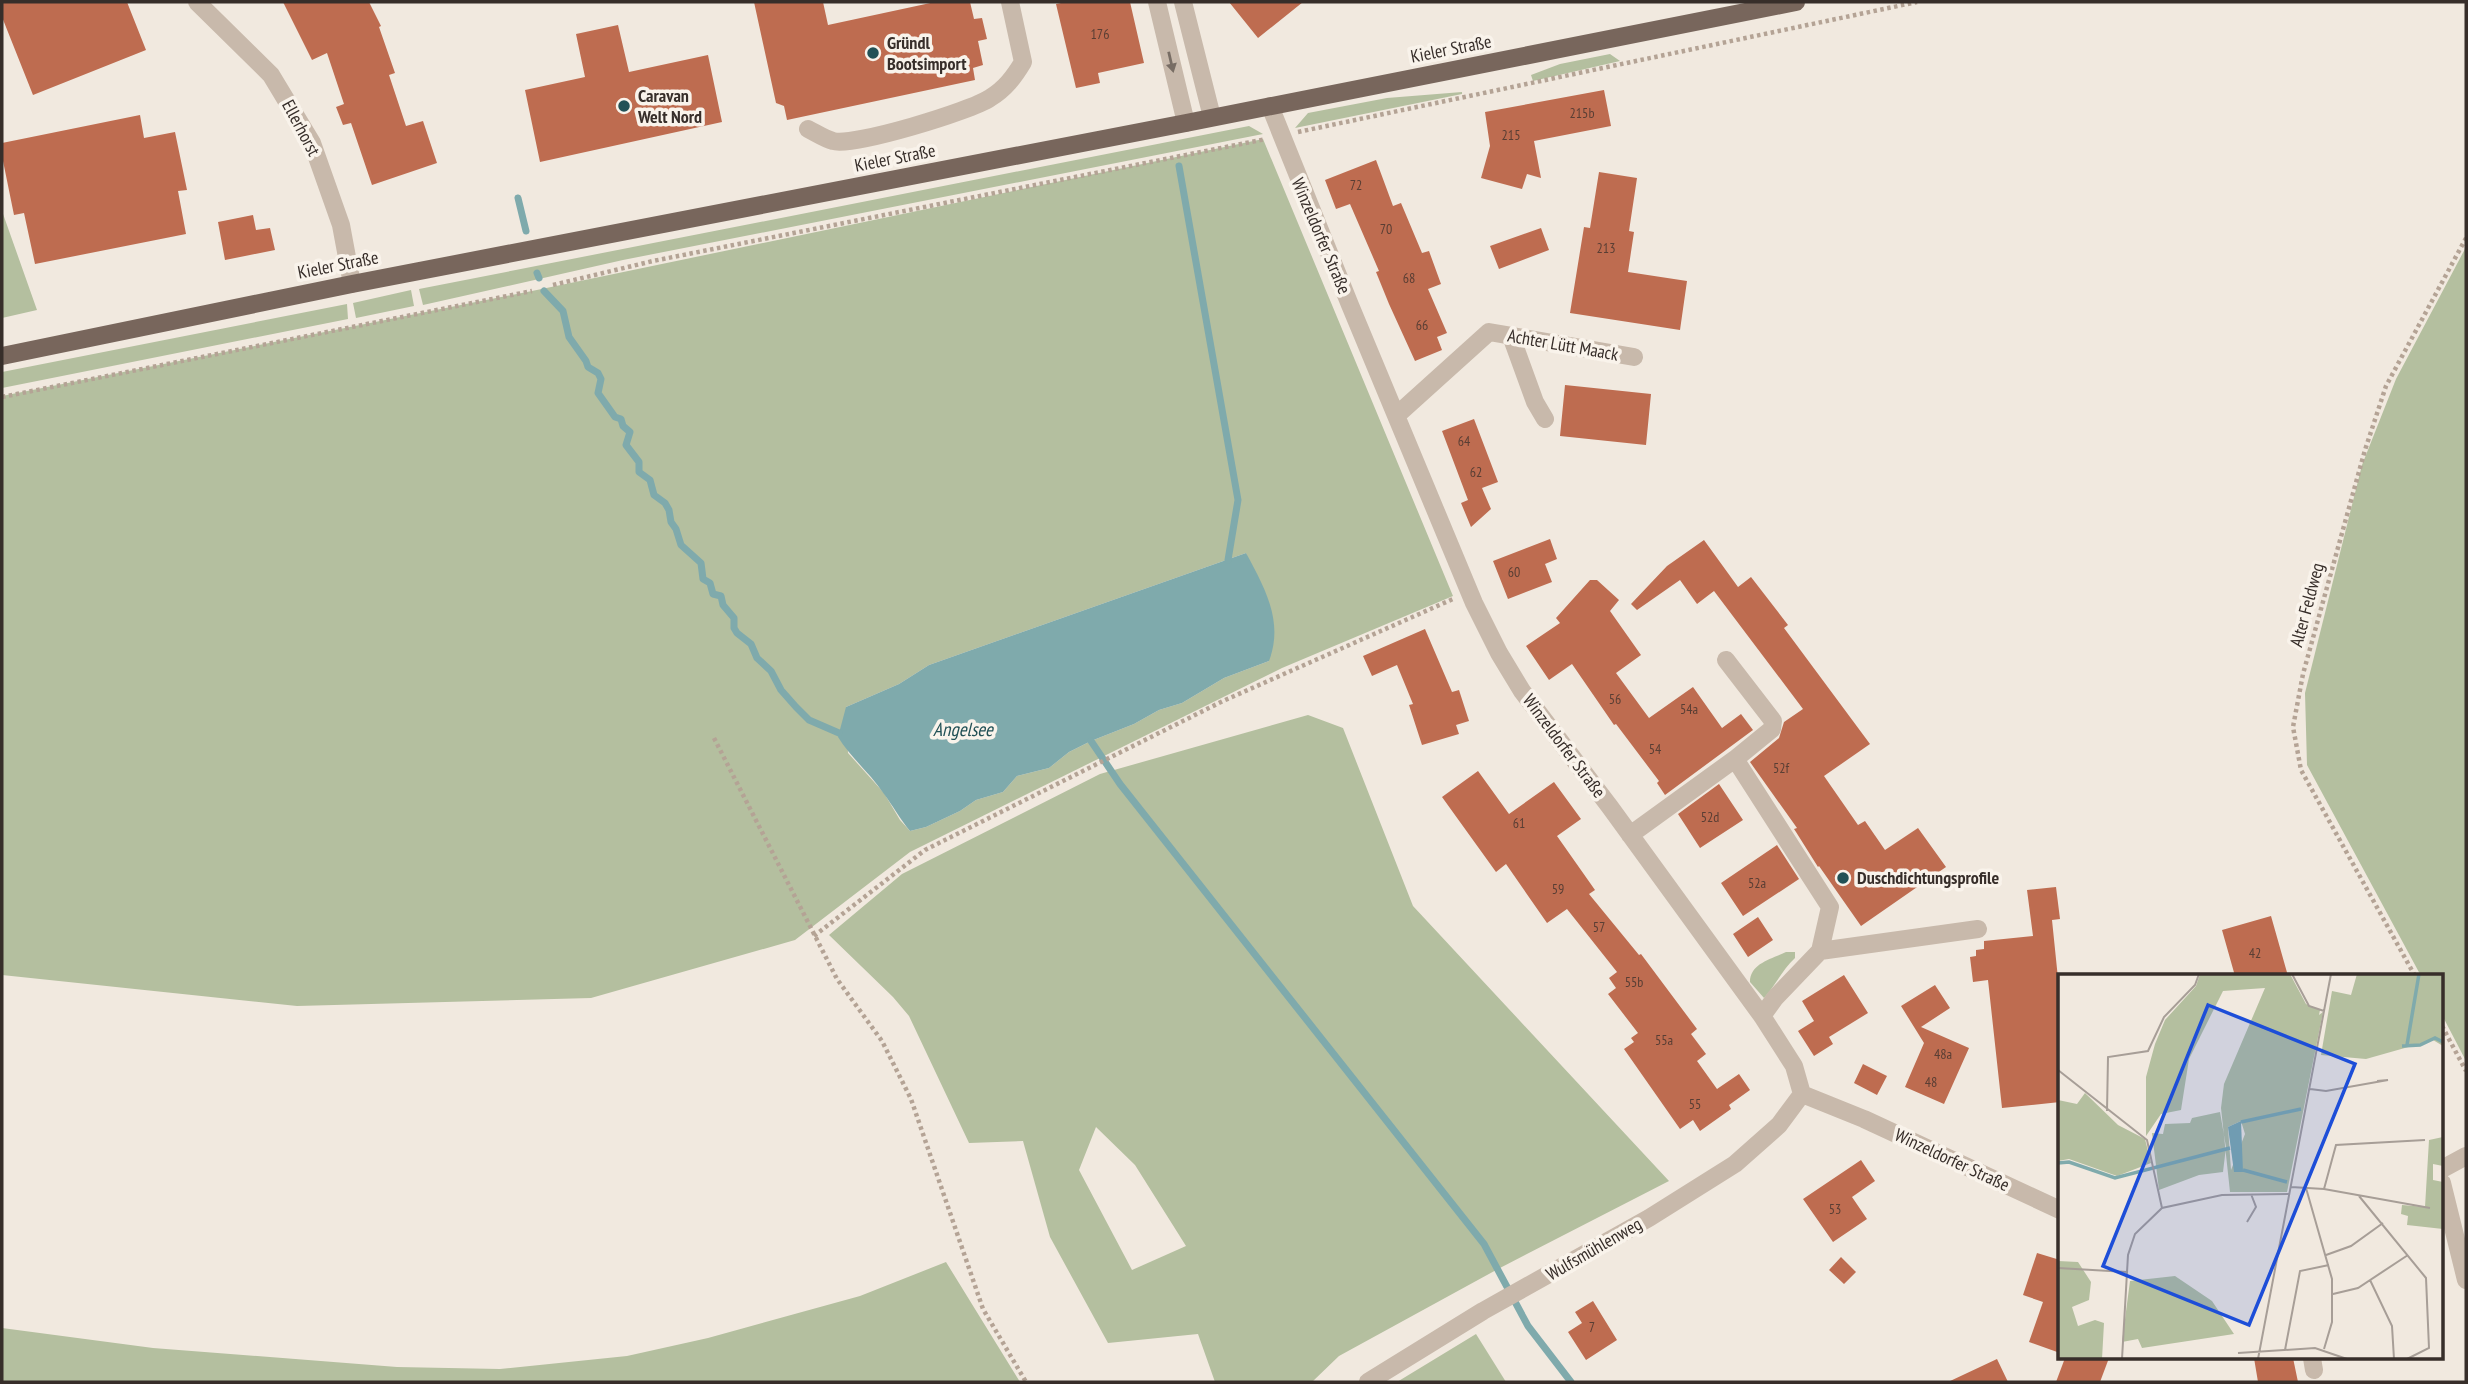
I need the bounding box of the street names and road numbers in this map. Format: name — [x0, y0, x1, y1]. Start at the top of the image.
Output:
street label: Kieler Straße — [1409, 29, 1493, 68]
street label: Ellerhorst — [277, 96, 326, 160]
street label: Kieler Straße — [853, 138, 937, 177]
street label: Winzeldorfer Straße — [1287, 174, 1356, 297]
street label: Kieler Straße — [296, 245, 380, 284]
street label: Achter Lütt Maack — [1506, 323, 1620, 366]
street label: Alter Feldweg — [2284, 560, 2329, 649]
street label: Winzeldorfer Straße — [1518, 689, 1611, 802]
street label: Winzeldorfer Straße — [1891, 1123, 2013, 1196]
street label: Wulfsmühlenweg — [1542, 1212, 1646, 1285]

